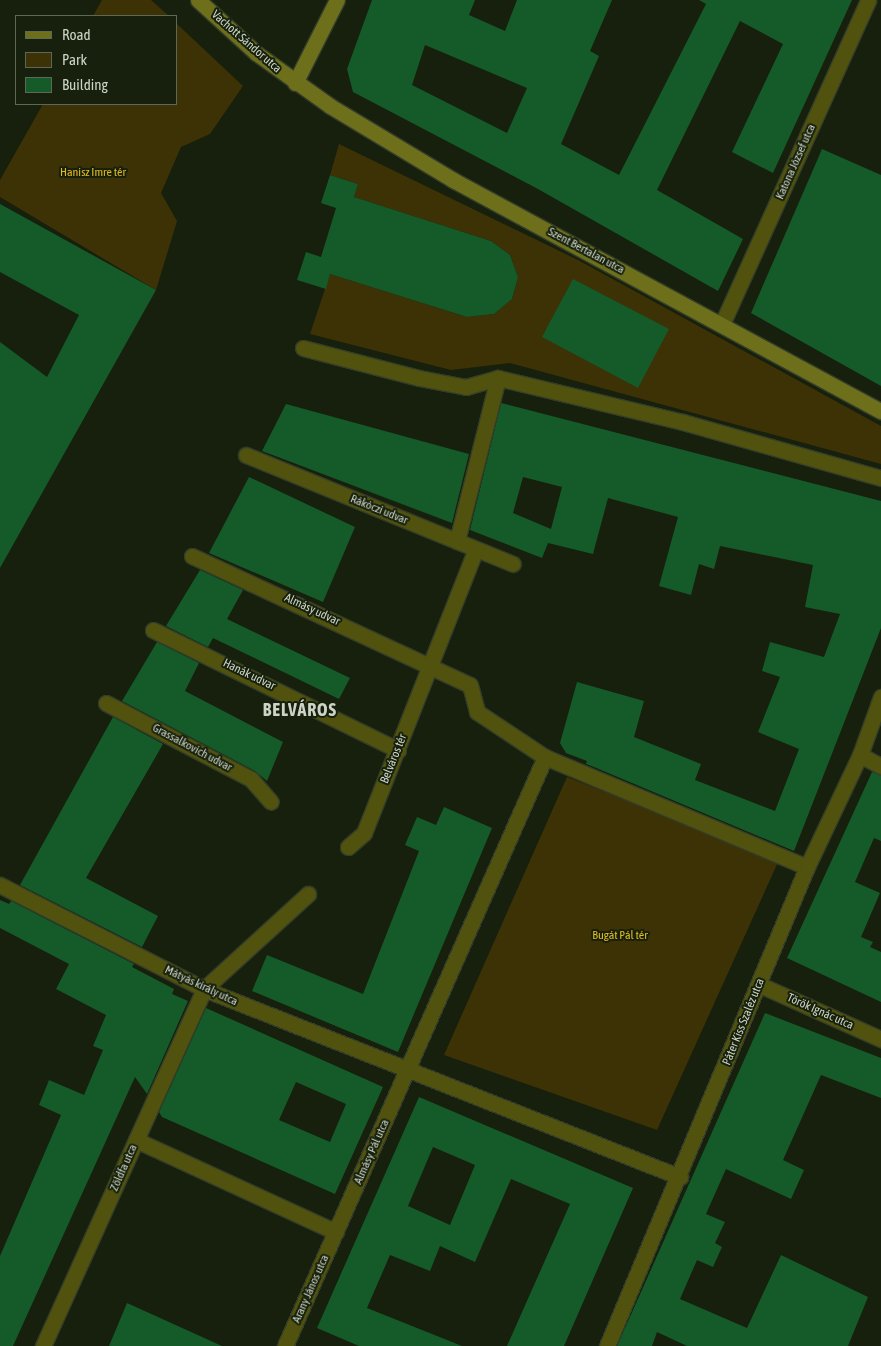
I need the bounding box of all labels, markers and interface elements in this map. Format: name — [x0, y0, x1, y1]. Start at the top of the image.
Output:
street label: Vachott Sándor utca — [208, 8, 284, 76]
legend — [15, 15, 178, 105]
text: Road — [62, 26, 91, 43]
text: Park — [62, 51, 87, 68]
text: Building — [62, 76, 108, 93]
street label: Katona József utca — [773, 122, 819, 202]
park label: Hanisz Imre tér — [60, 166, 126, 180]
street label: Szent Bertalan utca — [545, 225, 627, 277]
street label: Rákóczi udvar — [348, 492, 410, 528]
street label: Almásy udvar — [282, 591, 342, 629]
street label: Hanák udvar — [221, 656, 277, 694]
district label: BELVÁROS — [262, 699, 338, 721]
street label: Grassalkovich udvar — [150, 721, 234, 775]
street label: Belváros tér — [378, 732, 410, 786]
park label: Bugát Pál tér — [592, 929, 648, 943]
street label: Mátyás király utca — [162, 963, 240, 1009]
street label: Páter Kiss Szaléz utca — [720, 976, 768, 1068]
street label: Török Ignác utca — [785, 991, 855, 1033]
street label: Almásy Pál utca — [351, 1117, 393, 1187]
street label: Zöldfa utca — [107, 1142, 141, 1194]
street label: Arany János utca — [290, 1253, 332, 1325]

